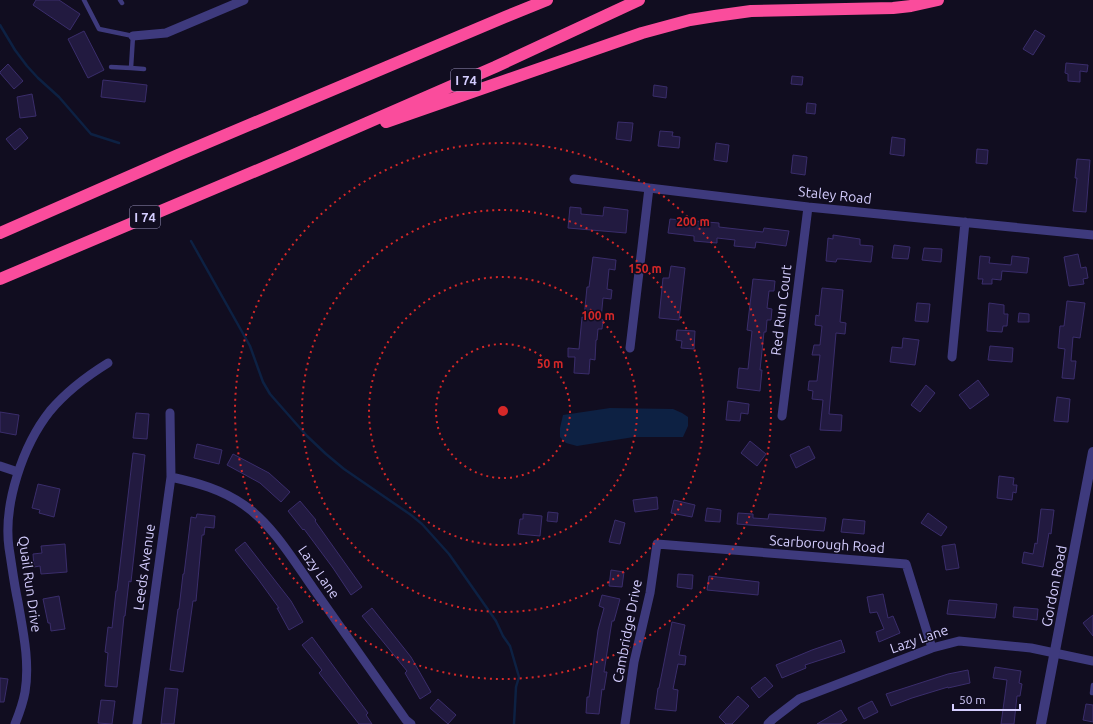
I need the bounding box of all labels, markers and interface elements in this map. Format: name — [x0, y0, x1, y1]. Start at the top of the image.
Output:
road number: I 74 — [451, 69, 481, 91]
street label: Staley Road — [798, 183, 872, 207]
road number: I 74 — [130, 206, 160, 228]
text: 200 m — [676, 215, 710, 228]
text: 150 m — [628, 262, 662, 275]
street label: Red Run Court — [767, 263, 795, 356]
text: 100 m — [581, 309, 615, 322]
text: 50 m — [537, 357, 563, 370]
centre of rings — [496, 404, 510, 418]
street label: Leeds Avenue — [130, 523, 158, 611]
street label: Scarborough Road — [769, 532, 885, 556]
street label: Quail Run Drive — [15, 535, 45, 633]
street label: Lazy Lane — [295, 542, 343, 602]
street label: Gordon Road — [1038, 544, 1070, 628]
street label: Cambridge Drive — [609, 578, 645, 684]
street label: Lazy Lane — [888, 622, 950, 656]
scale bar — [953, 686, 1020, 712]
text: 50 m — [959, 693, 986, 706]

